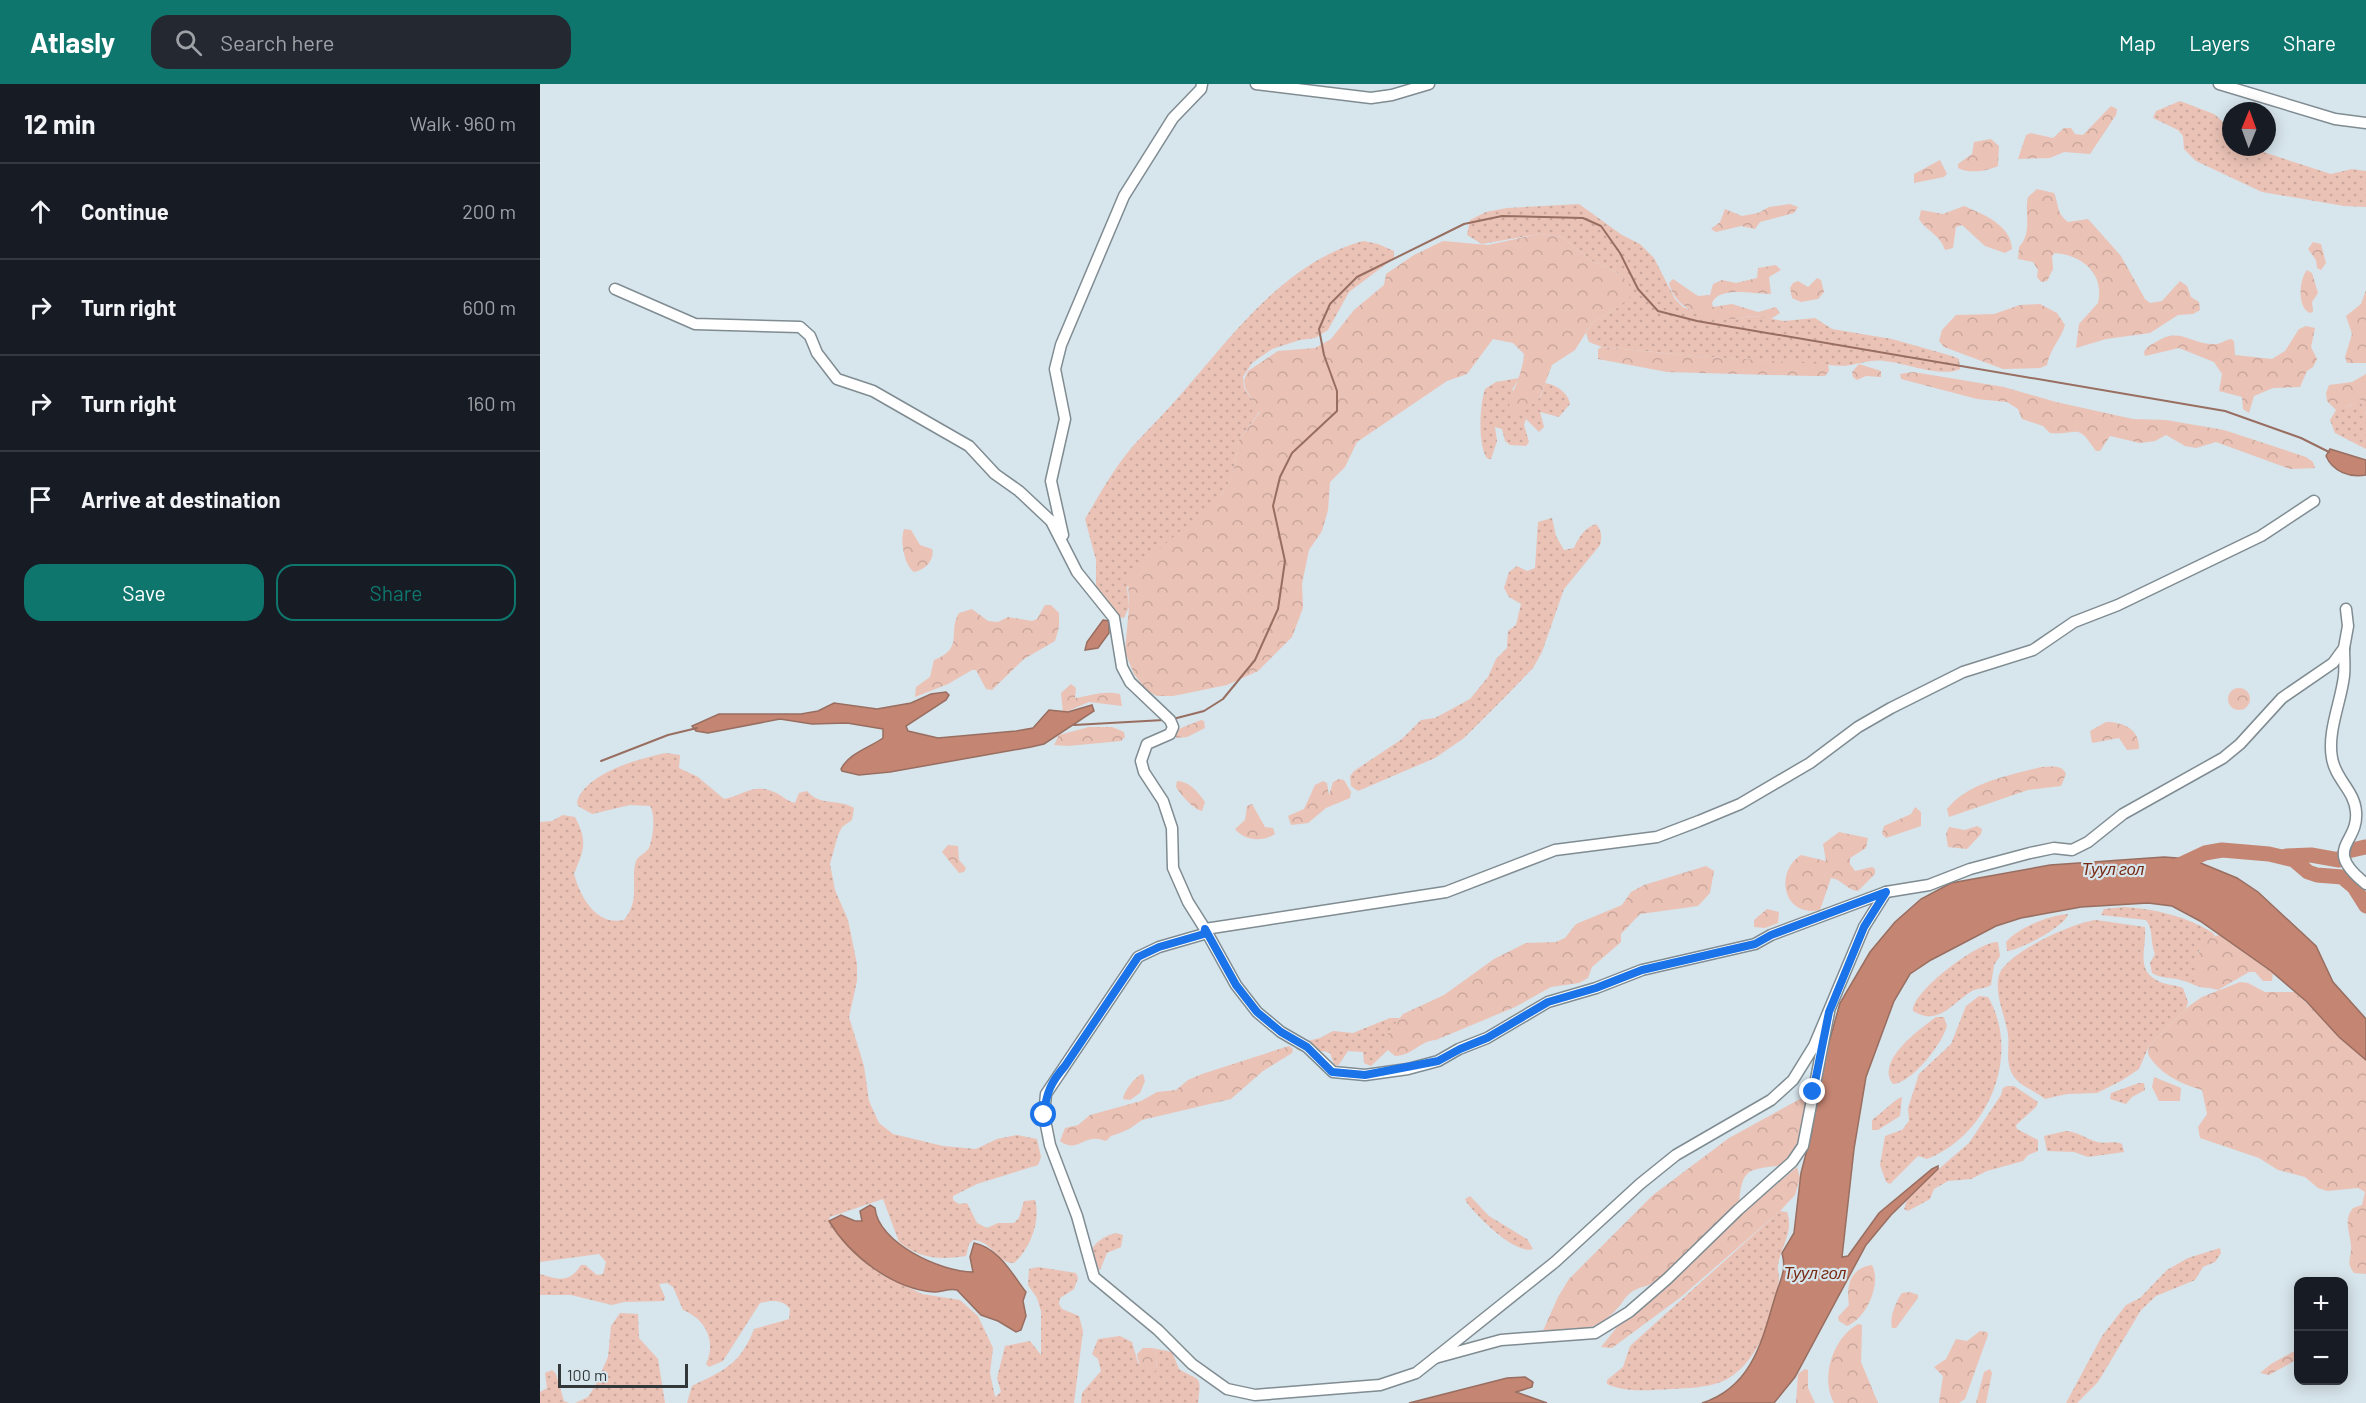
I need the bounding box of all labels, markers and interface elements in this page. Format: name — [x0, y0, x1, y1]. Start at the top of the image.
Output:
search box — [151, 15, 571, 69]
text: Atlasly — [30, 25, 115, 59]
icon: search — [172, 26, 205, 59]
text: Search here — [220, 29, 335, 55]
text: Map — [2119, 30, 2156, 55]
text: Layers — [2189, 30, 2250, 55]
text: Share — [2283, 30, 2336, 55]
north arrow — [2222, 102, 2276, 156]
text: 12 min — [24, 108, 96, 139]
text: Walk · 960 m — [410, 111, 516, 135]
icon: ahead — [24, 195, 57, 228]
text: Continue — [81, 198, 169, 224]
text: 200 m — [462, 199, 516, 223]
icon: right — [24, 291, 57, 324]
text: Turn right — [81, 294, 176, 320]
text: 600 m — [463, 295, 516, 319]
icon: right — [24, 387, 57, 420]
text: Turn right — [81, 390, 176, 416]
text: 160 m — [467, 391, 516, 415]
icon: arrive — [24, 483, 57, 516]
text: Arrive at destination — [81, 486, 280, 512]
button: Save — [24, 564, 264, 621]
button: Share — [276, 564, 516, 621]
water label: Туул гол — [2082, 859, 2144, 878]
route end — [1799, 1078, 1825, 1104]
route start — [1030, 1101, 1056, 1127]
water label: Туул гол — [1784, 1263, 1846, 1282]
map controls — [2294, 1277, 2348, 1385]
button: + — [2294, 1277, 2348, 1331]
button: − — [2294, 1331, 2348, 1385]
scale bar — [558, 1361, 688, 1388]
text: 100 m — [567, 1365, 607, 1384]

